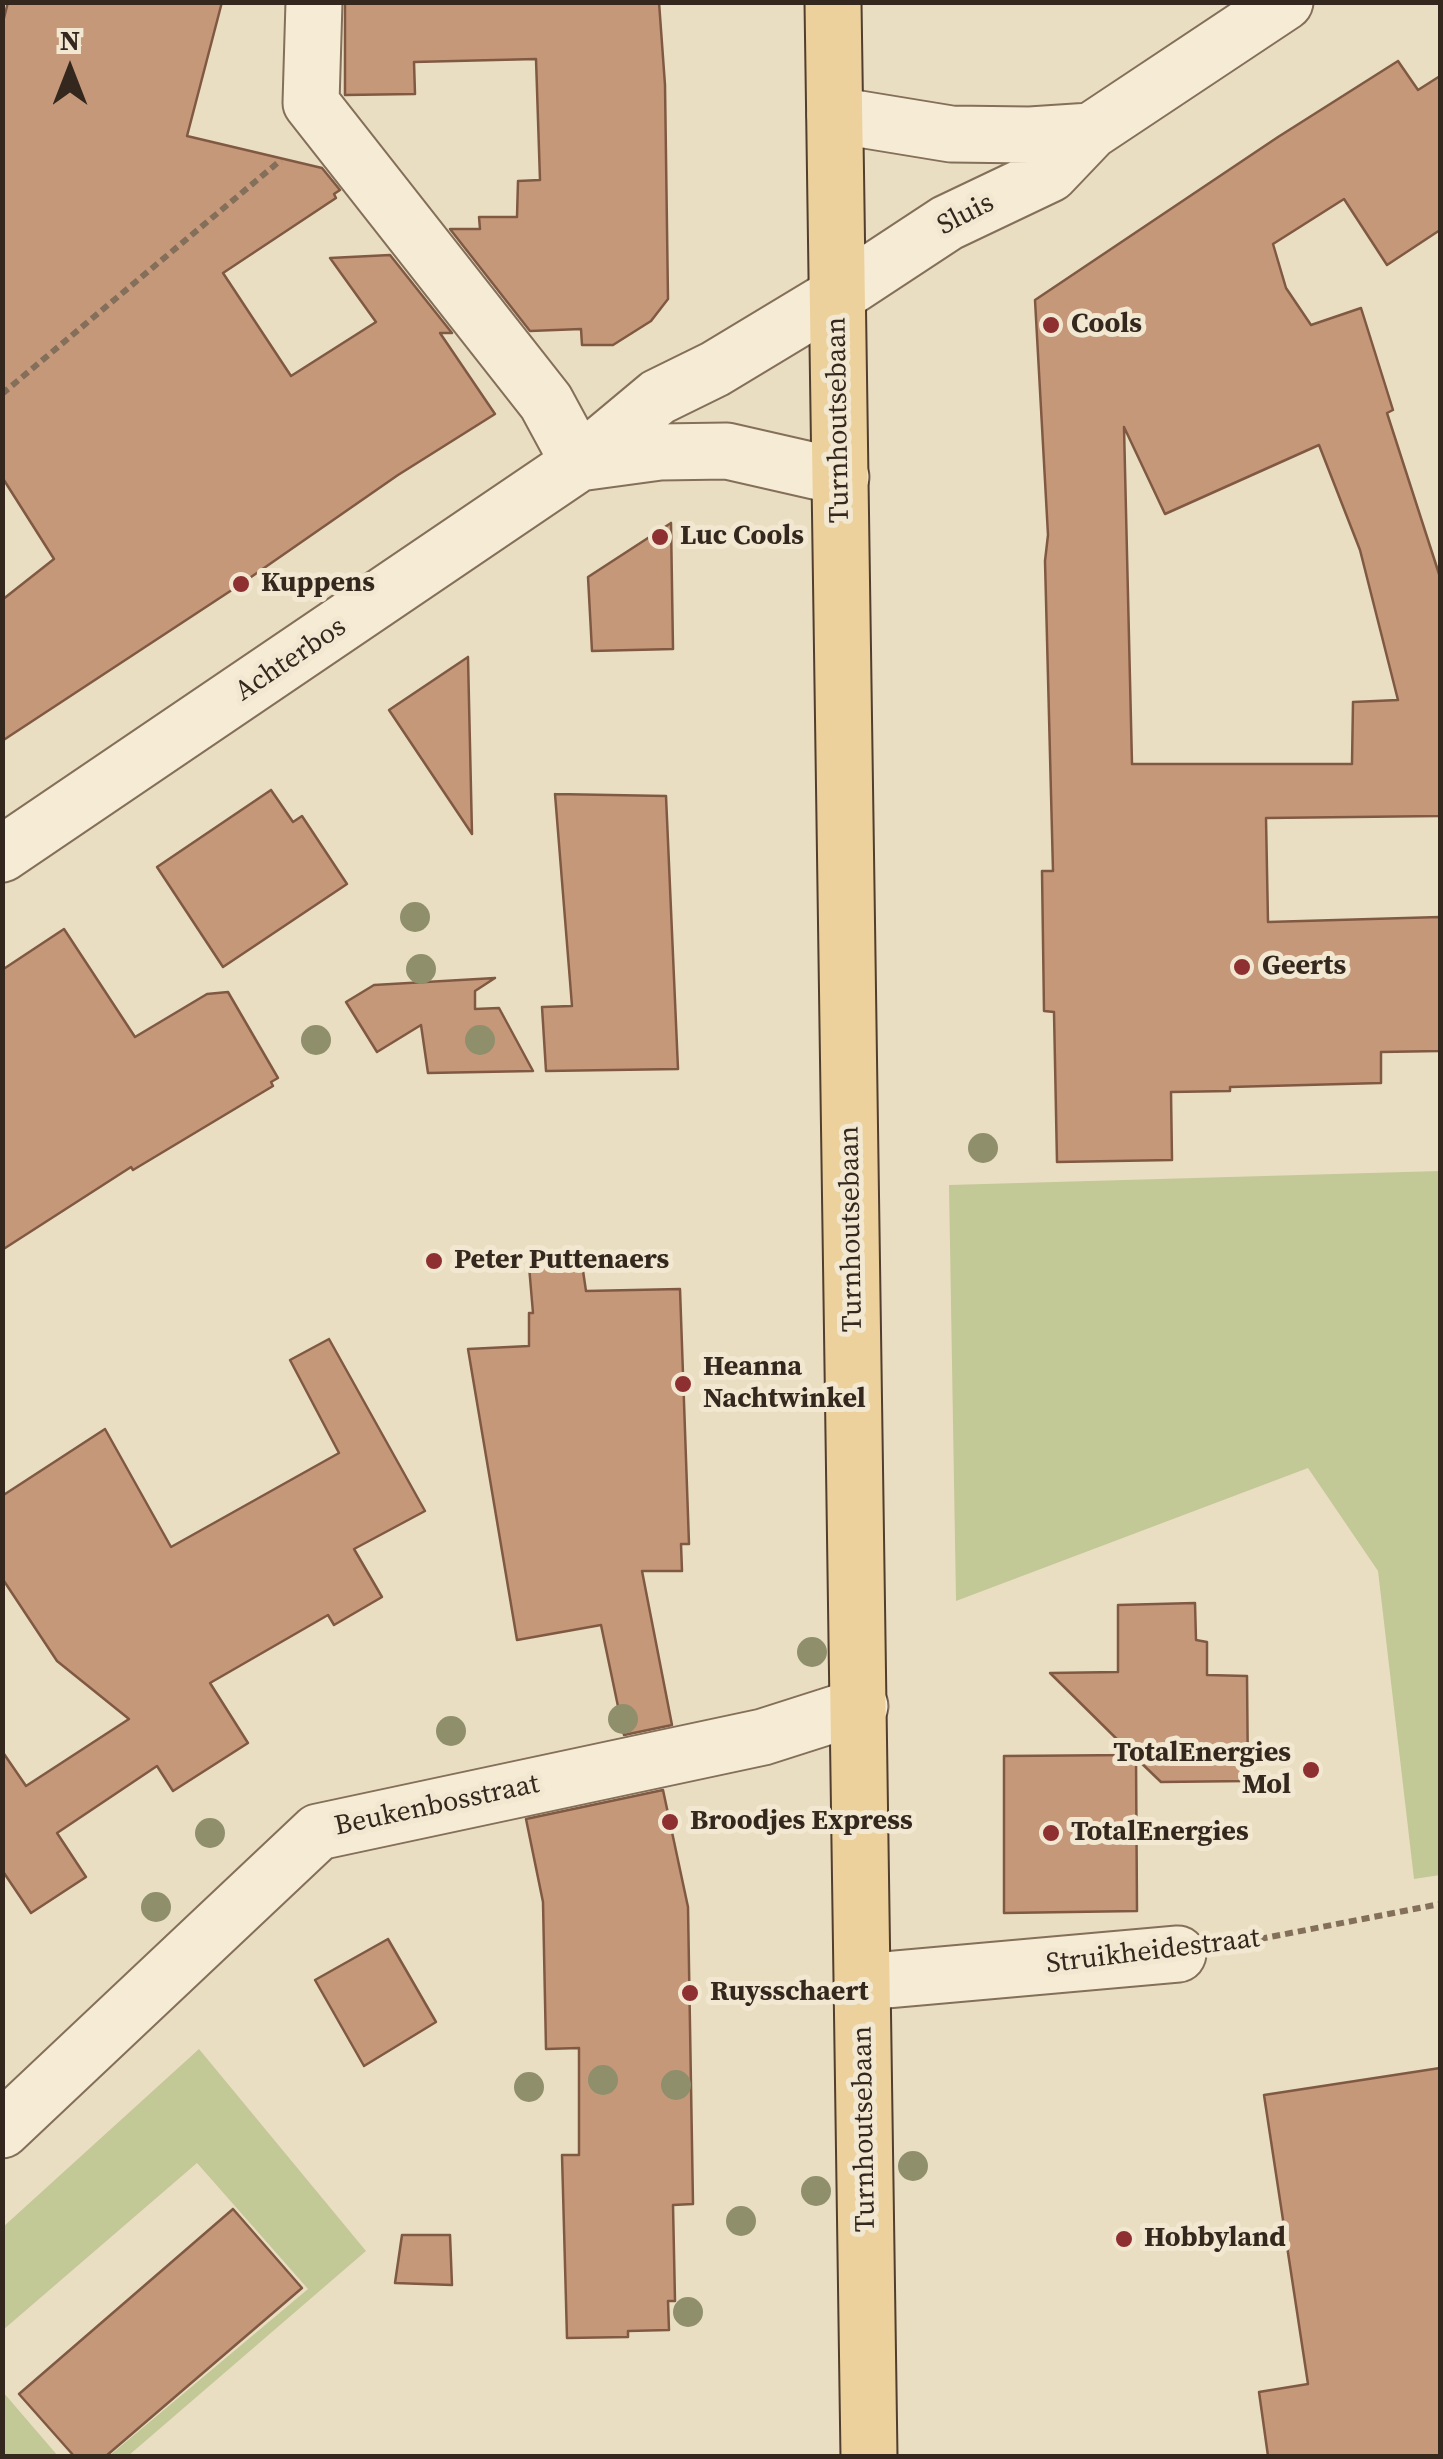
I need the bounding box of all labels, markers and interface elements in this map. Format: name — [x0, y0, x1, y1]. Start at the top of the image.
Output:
north arrow — [20, 20, 120, 120]
text: N — [60, 21, 80, 59]
street label: Sluis — [932, 187, 1000, 243]
place label: Cools — [1071, 308, 1142, 342]
marker: Cools — [1040, 314, 1062, 336]
street label: Turnhoutsebaan — [820, 317, 858, 523]
place label: Luc Cools — [680, 520, 804, 554]
marker: Luc Cools — [649, 526, 671, 548]
place label: Kuppens — [261, 567, 375, 601]
marker: Kuppens — [230, 573, 252, 595]
street label: Achterbos — [229, 611, 353, 709]
place label: Geerts — [1262, 950, 1346, 984]
marker: Geerts — [1231, 956, 1253, 978]
street label: Turnhoutsebaan — [833, 1126, 871, 1332]
place label: Peter Puttenaers — [454, 1244, 669, 1278]
marker: Peter Puttenaers — [423, 1250, 445, 1272]
place label: Heanna Nachtwinkel — [703, 1351, 866, 1417]
marker: Heanna Nachtwinkel — [672, 1373, 694, 1395]
place label: TotalEnergies Mol — [1113, 1737, 1291, 1803]
marker: TotalEnergies Mol — [1300, 1759, 1322, 1781]
street label: Beukenbosstraat — [332, 1768, 542, 1844]
place label: Broodjes Express — [690, 1805, 913, 1839]
marker: Broodjes Express — [659, 1811, 681, 1833]
place label: TotalEnergies — [1071, 1816, 1249, 1850]
marker: TotalEnergies — [1040, 1822, 1062, 1844]
street label: Struikheidestraat — [1044, 1922, 1262, 1982]
place label: Ruysschaert — [710, 1976, 869, 2010]
marker: Ruysschaert — [679, 1982, 701, 2004]
street label: Turnhoutsebaan — [846, 2026, 884, 2232]
place label: Hobbyland — [1144, 2222, 1286, 2256]
marker: Hobbyland — [1113, 2228, 1135, 2250]

